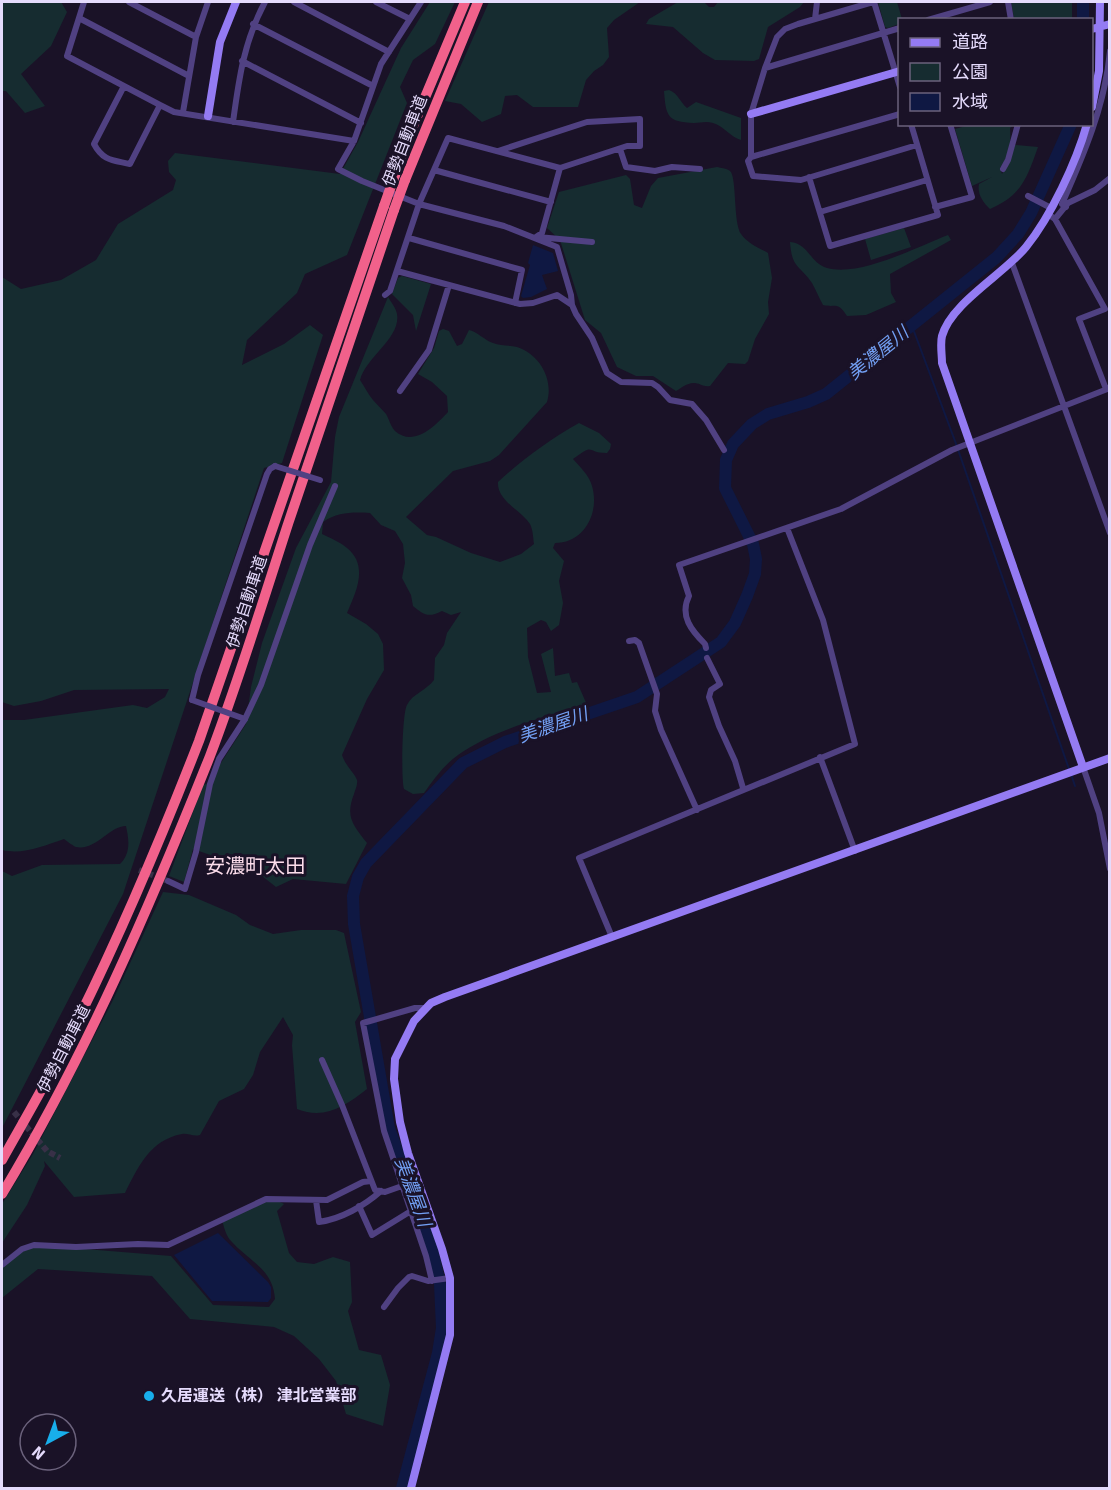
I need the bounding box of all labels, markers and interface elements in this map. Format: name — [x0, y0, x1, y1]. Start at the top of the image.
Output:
legend — [898, 18, 1093, 126]
text: 道路 — [952, 31, 988, 53]
text: 公園 — [952, 61, 988, 83]
text: 水域 — [952, 91, 988, 113]
street label: 伊勢自動車道 — [378, 93, 432, 189]
water label: 美濃屋川 — [843, 321, 914, 384]
street label: 伊勢自動車道 — [223, 553, 271, 651]
water label: 美濃屋川 — [515, 702, 593, 747]
district label: 安濃町太田 — [205, 854, 305, 879]
street label: 伊勢自動車道 — [33, 1002, 95, 1096]
water label: 美濃屋川 — [390, 1154, 436, 1231]
place label: 久居運送（株） 津北営業部 — [161, 1386, 357, 1406]
marker: 久居運送（株） 津北営業部 — [142, 1389, 156, 1403]
north arrow — [18, 1412, 78, 1472]
text: N — [28, 1441, 50, 1464]

